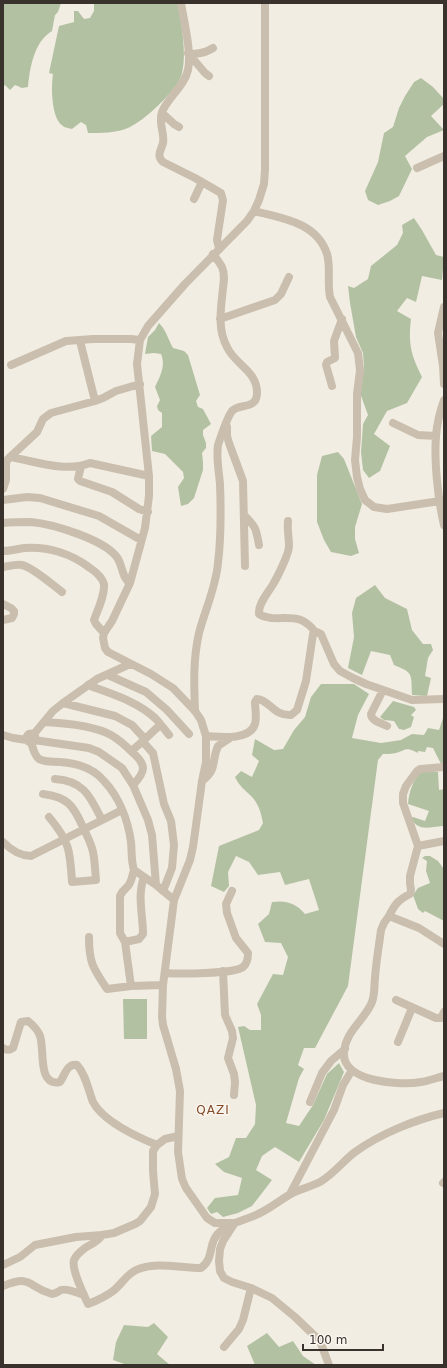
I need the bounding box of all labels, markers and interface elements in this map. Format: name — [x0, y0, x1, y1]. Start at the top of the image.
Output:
district label: QAZI — [196, 1103, 230, 1117]
scale bar — [303, 1326, 383, 1352]
text: 100 m — [309, 1333, 347, 1347]

